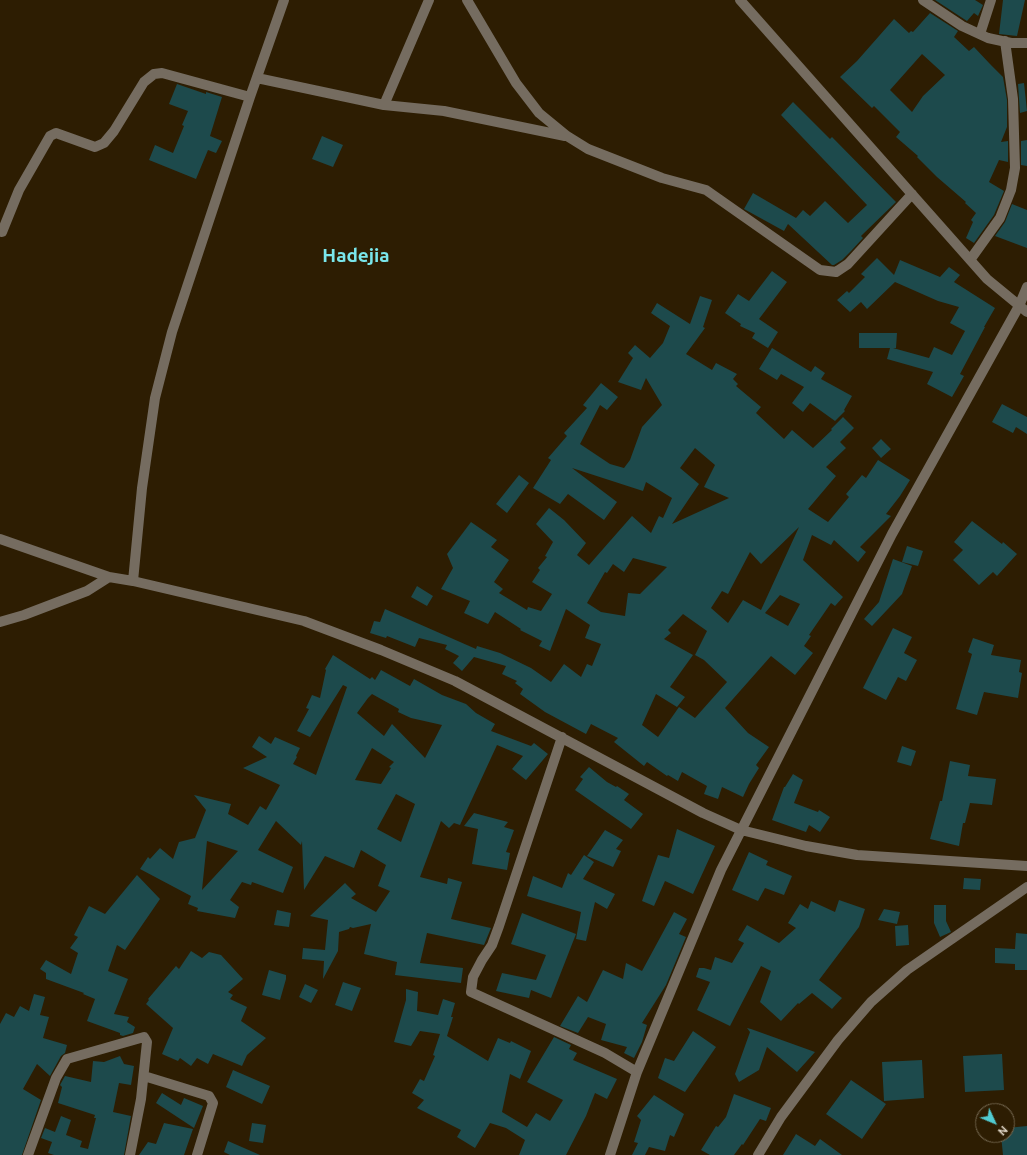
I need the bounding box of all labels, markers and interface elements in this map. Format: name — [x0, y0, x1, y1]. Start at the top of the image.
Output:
district label: Hadejia — [322, 245, 390, 267]
north arrow — [975, 1103, 1015, 1143]
text: N — [996, 1124, 1010, 1138]

